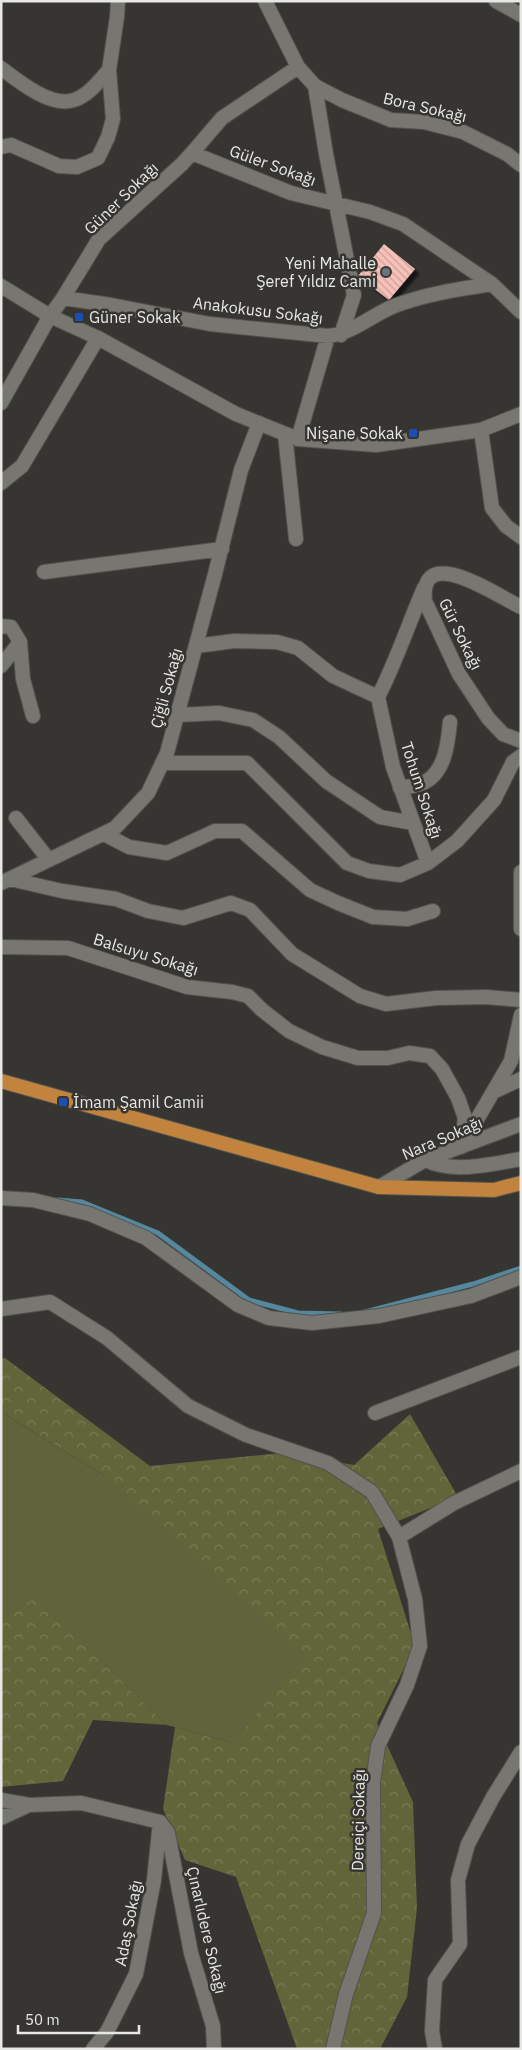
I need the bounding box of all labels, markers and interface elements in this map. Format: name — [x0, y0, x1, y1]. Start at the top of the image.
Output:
street label: Bora Sokağı — [381, 88, 469, 126]
street label: Güler Sokağı — [227, 140, 319, 190]
street label: Güner Sokağı — [80, 158, 162, 238]
place label: Yeni Mahalle Şeref Yıldız Cami — [256, 253, 376, 291]
marker: Yeni Mahalle Şeref Yıldız Cami — [380, 266, 392, 278]
street label: Anakokusu Sokağı — [192, 292, 324, 328]
place label: Güner Sokak — [89, 307, 181, 327]
marker: Güner Sokak — [73, 311, 85, 323]
place label: Nişane Sokak — [306, 423, 404, 443]
marker: Nişane Sokak — [407, 427, 419, 439]
street label: Gür Sokağı — [435, 595, 487, 673]
street label: Çiğli Sokağı — [146, 646, 186, 730]
street label: Tohum Sokağı — [397, 739, 447, 841]
street label: Balsuyu Sokağı — [91, 929, 201, 979]
place label: İmam Şamil Camii — [73, 1092, 204, 1112]
marker: İmam Şamil Camii — [57, 1096, 69, 1108]
street label: Nara Sokağı — [399, 1112, 485, 1164]
street label: Dereiçi Sokağı — [347, 1769, 369, 1871]
street label: Çınarlıdere Sokağı — [183, 1864, 231, 1996]
street label: Adaş Sokağı — [110, 1878, 146, 1968]
scale bar — [18, 2002, 139, 2034]
text: 50 m — [25, 2010, 60, 2029]

